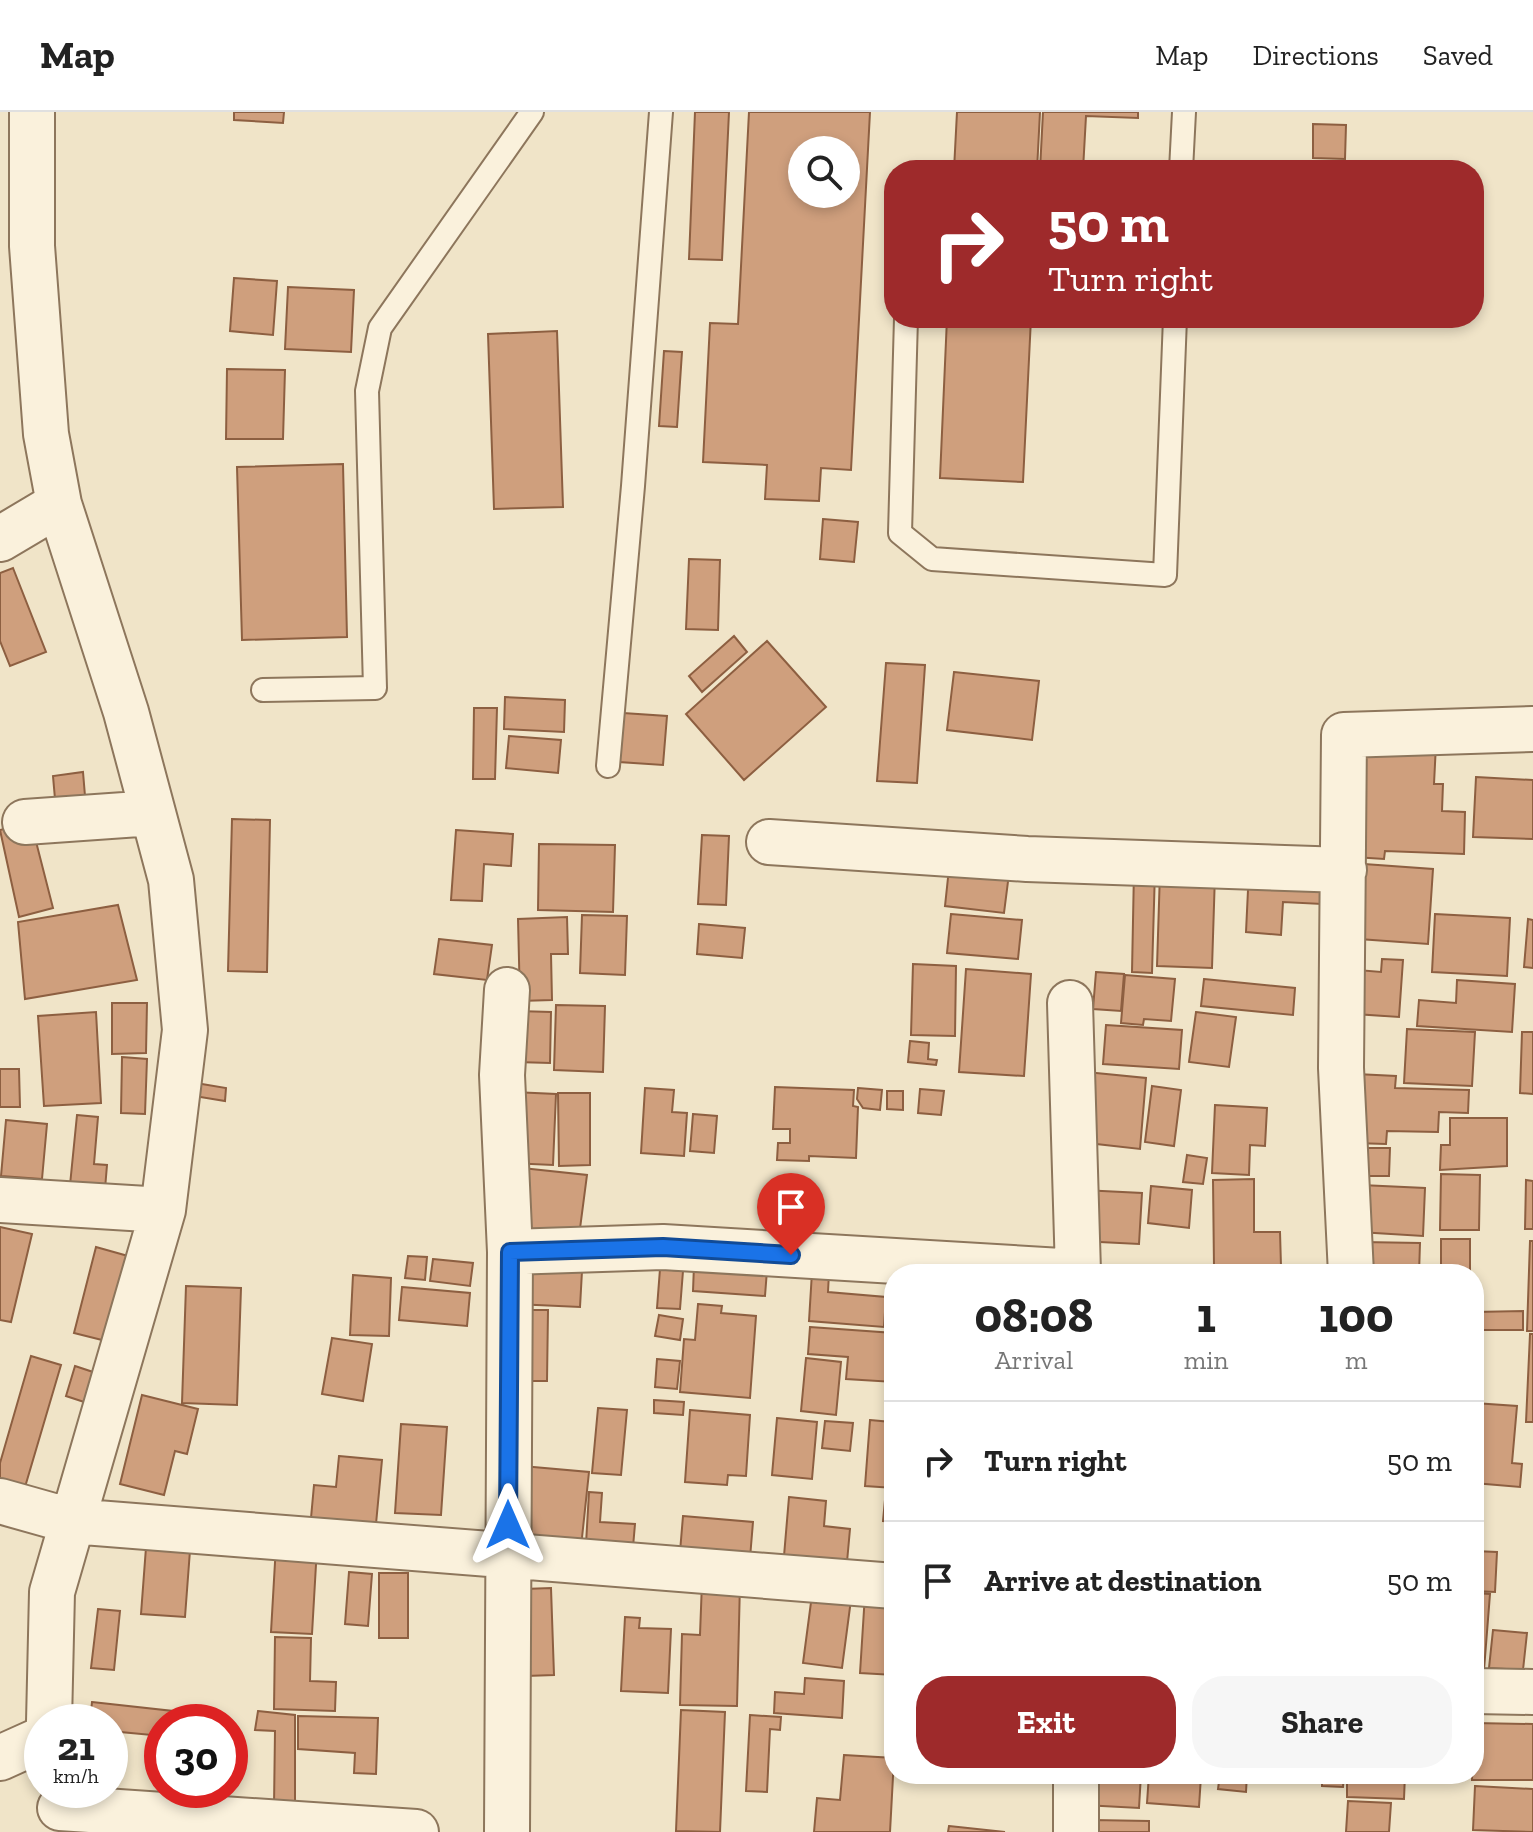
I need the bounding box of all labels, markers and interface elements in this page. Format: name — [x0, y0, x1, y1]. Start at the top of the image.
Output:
text: Map — [40, 32, 115, 78]
text: Map — [1155, 39, 1208, 72]
text: Directions — [1252, 39, 1379, 72]
text: Saved — [1423, 39, 1493, 72]
map controls — [788, 136, 860, 208]
button: search — [788, 136, 860, 208]
text: 50 m — [1048, 189, 1169, 256]
icon: right — [916, 192, 1020, 296]
text: Turn right — [1048, 257, 1213, 300]
pin — [757, 1173, 825, 1255]
icon: arrive — [769, 1185, 813, 1229]
text: 08:08 — [974, 1287, 1093, 1344]
text: 1 — [1196, 1287, 1216, 1344]
text: 100 — [1319, 1287, 1394, 1344]
text: Arrival — [995, 1344, 1073, 1376]
text: min — [1184, 1344, 1228, 1376]
text: m — [1345, 1344, 1367, 1376]
icon: right — [916, 1439, 960, 1483]
text: Turn right — [984, 1443, 1126, 1479]
text: 50 m — [1387, 1443, 1452, 1479]
position arrow — [466, 1483, 550, 1567]
icon: arrive — [916, 1559, 960, 1603]
text: Arrive at destination — [984, 1563, 1261, 1599]
text: 50 m — [1387, 1563, 1452, 1599]
button: Exit — [916, 1676, 1176, 1768]
button: Share — [1192, 1676, 1452, 1768]
speed limit sign: 30 — [144, 1704, 248, 1808]
text: 21 — [57, 1722, 95, 1770]
text: km/h — [53, 1764, 99, 1788]

